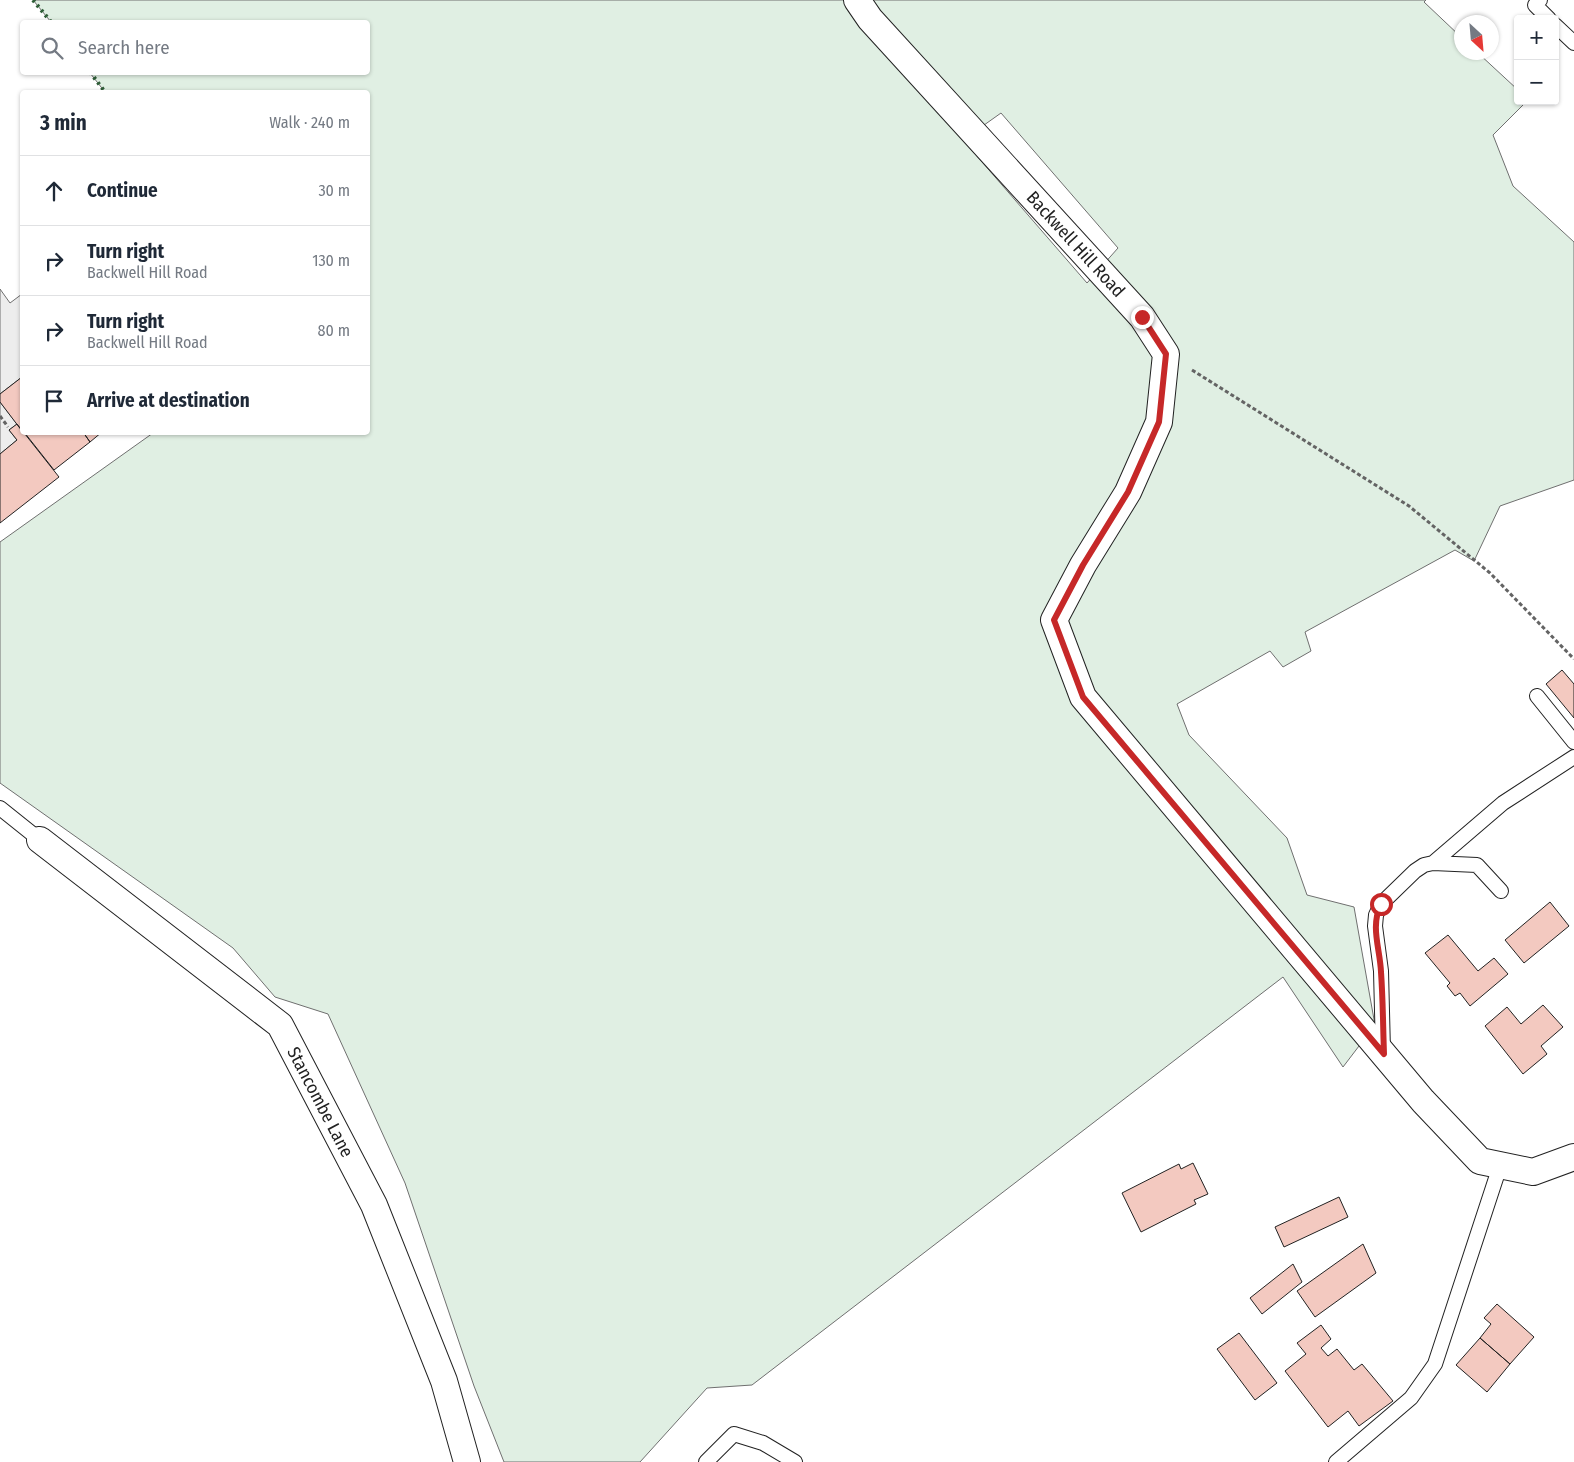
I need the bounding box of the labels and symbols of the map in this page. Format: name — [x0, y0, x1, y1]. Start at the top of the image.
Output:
north arrow — [1454, 15, 1499, 60]
street label: Backwell Hill Road — [1022, 187, 1130, 302]
route end — [1131, 306, 1154, 329]
route start — [1370, 893, 1393, 916]
street label: Stancombe Lane — [282, 1043, 358, 1161]

